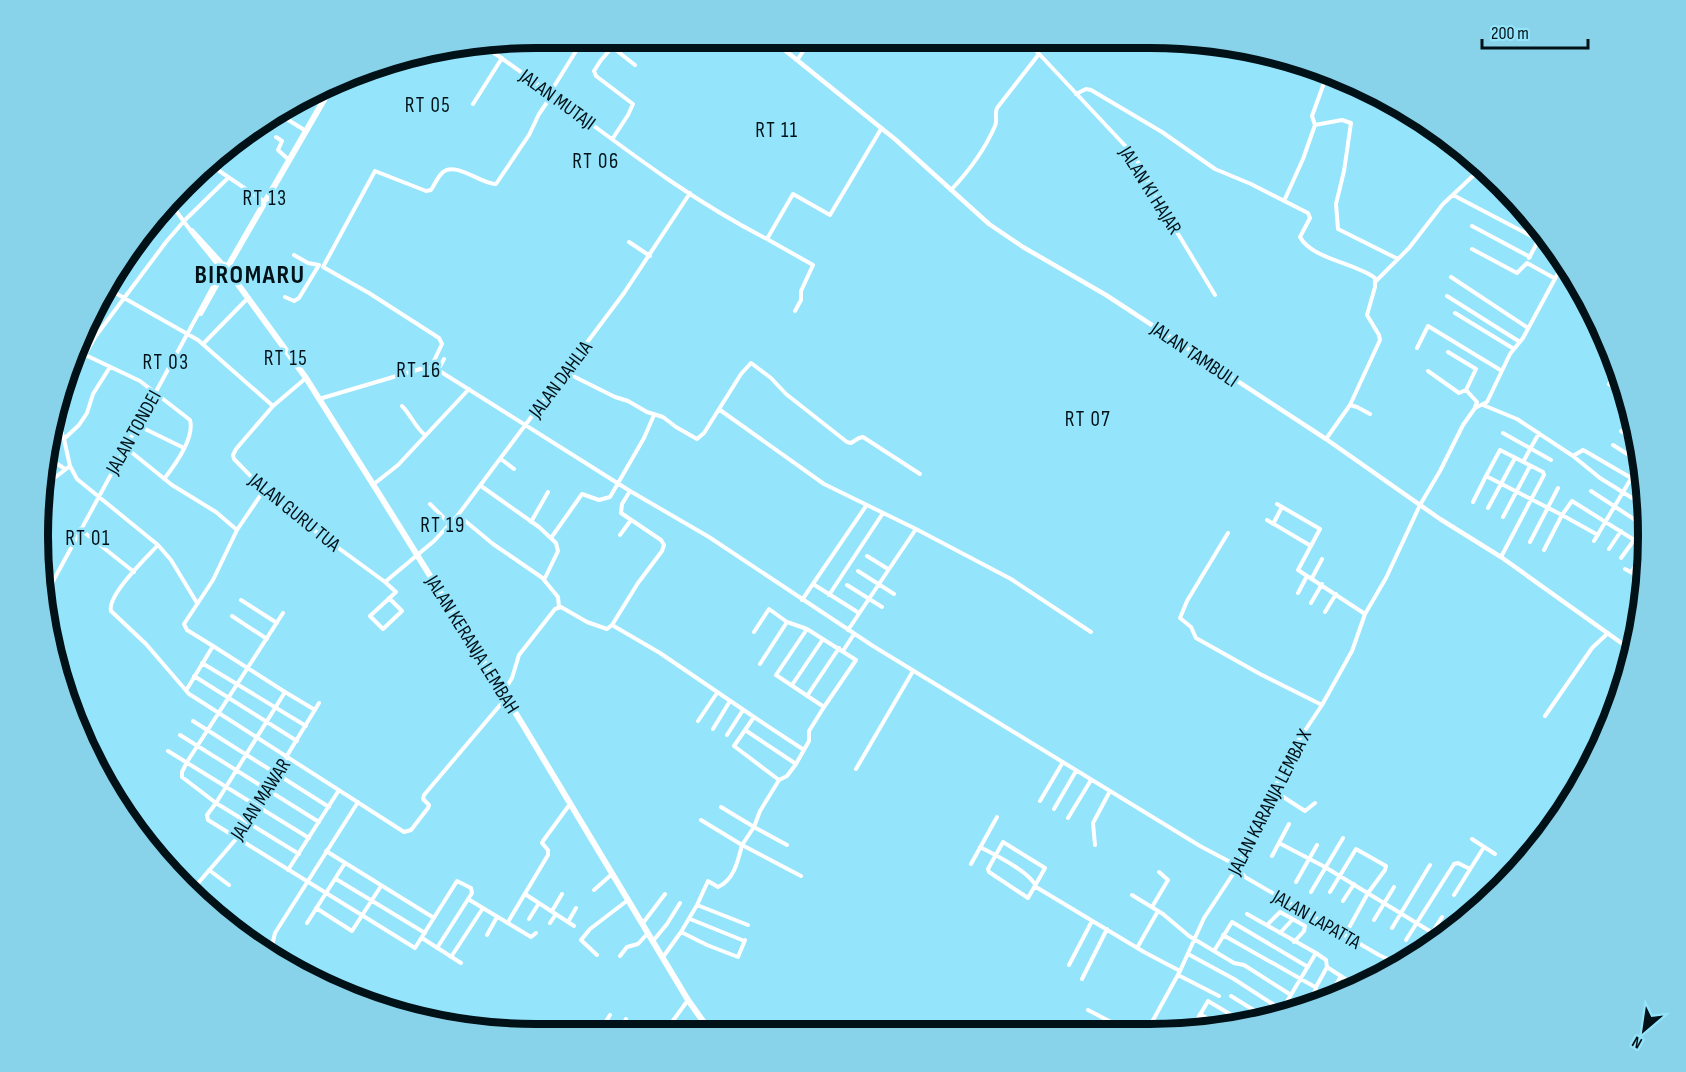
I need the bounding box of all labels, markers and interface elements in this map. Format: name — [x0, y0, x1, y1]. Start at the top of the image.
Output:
scale bar — [1482, 12, 1588, 50]
text: 200 m — [1491, 23, 1529, 44]
street label: JALAN MUTAJI — [514, 64, 600, 135]
district label: RT 05 — [405, 93, 451, 118]
district label: RT 11 — [755, 118, 799, 143]
street label: JALAN KI HAJAR — [1113, 141, 1187, 239]
district label: RT 06 — [572, 149, 620, 174]
district label: RT 13 — [243, 186, 287, 211]
district label: BIROMARU — [194, 260, 306, 291]
street label: JALAN TAMBULI — [1145, 316, 1243, 393]
street label: JALAN DAHLIA — [523, 336, 598, 424]
district label: RT 15 — [264, 346, 308, 371]
district label: RT 03 — [143, 350, 189, 375]
district label: RT 16 — [396, 358, 442, 383]
street label: JALAN TONDEI — [101, 386, 167, 479]
district label: RT 07 — [1065, 407, 1111, 432]
street label: JALAN GURU TUA — [243, 468, 345, 557]
district label: RT 19 — [420, 513, 466, 538]
district label: RT 01 — [65, 526, 111, 551]
street label: JALAN KERANJA LEMBAH — [420, 570, 524, 718]
street label: JALAN KARANJA LEMBA X — [1222, 725, 1317, 880]
street label: JALAN MAWAR — [225, 754, 296, 846]
street label: JALAN LAPATTA — [1267, 884, 1365, 955]
north arrow — [1614, 1000, 1674, 1060]
text: N — [1629, 1031, 1646, 1052]

